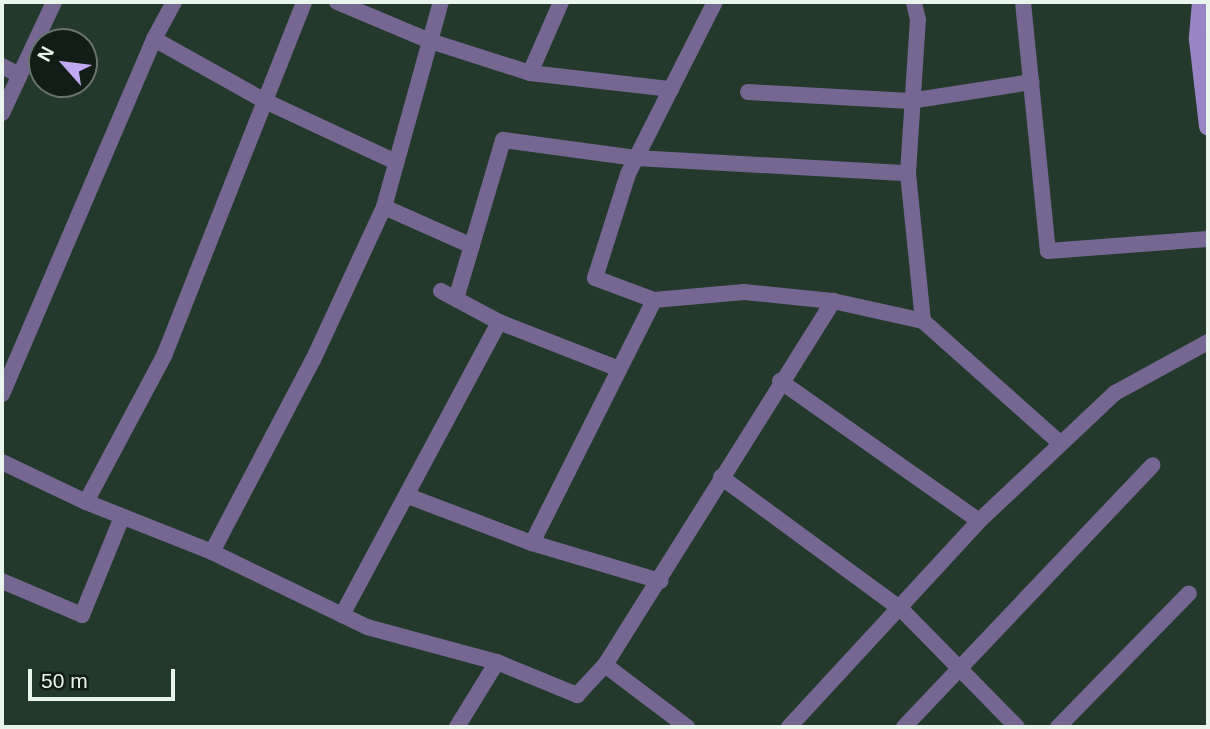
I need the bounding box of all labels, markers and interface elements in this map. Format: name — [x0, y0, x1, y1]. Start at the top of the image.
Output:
north arrow — [28, 28, 98, 98]
text: N — [33, 43, 58, 65]
scale bar — [32, 656, 178, 700]
text: 50 m — [41, 669, 88, 692]

